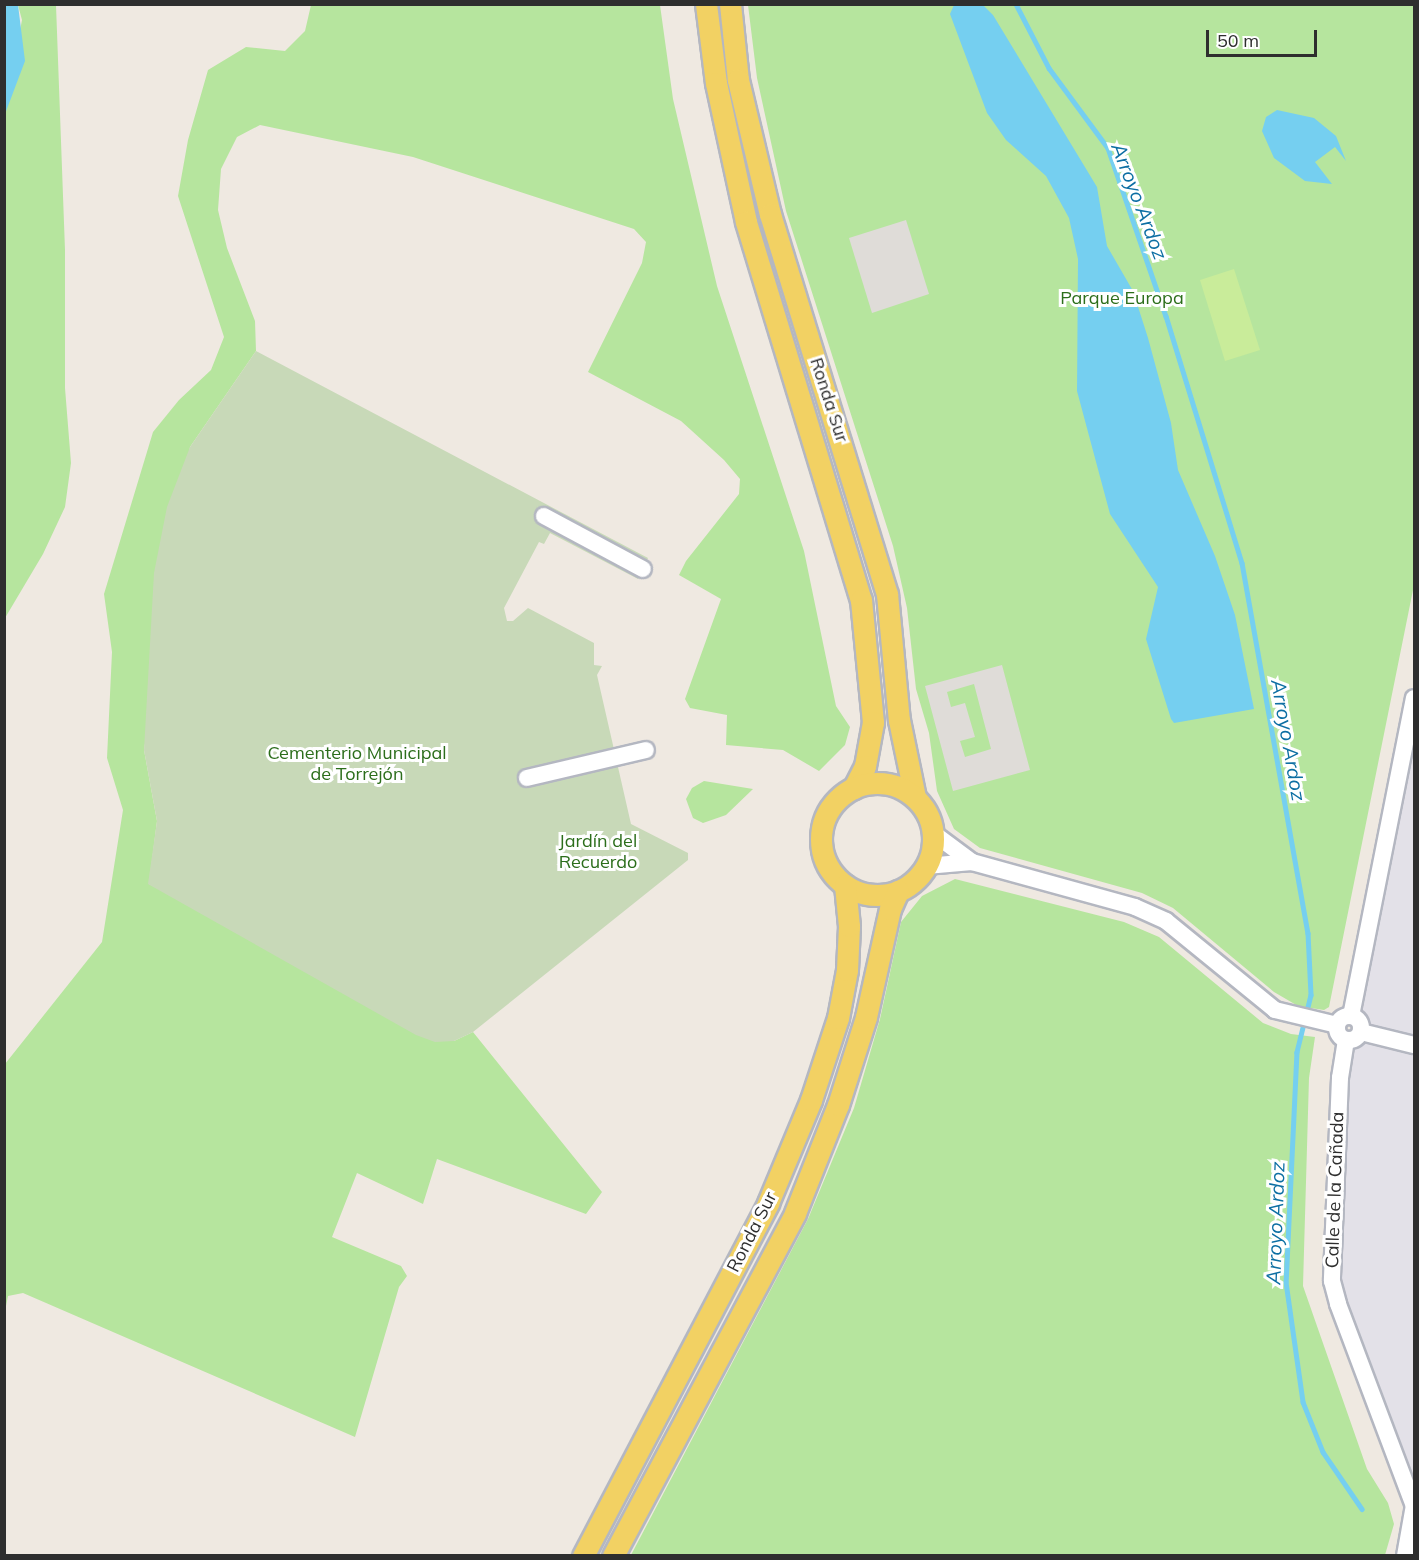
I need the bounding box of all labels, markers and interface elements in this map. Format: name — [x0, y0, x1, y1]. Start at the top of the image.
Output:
scale bar — [1209, 18, 1320, 56]
text: 50 m — [1217, 29, 1259, 52]
water label: Arroyo Ardoz — [1107, 139, 1173, 263]
park label: Parque Europa — [1060, 287, 1184, 309]
street label: Ronda Sur — [805, 355, 853, 445]
water label: Arroyo Ardoz — [1267, 677, 1311, 803]
park label: Cementerio Municipal de Torrejón — [267, 743, 447, 786]
park label: Jardín del Recuerdo — [559, 831, 637, 874]
street label: Calle de la Cañada — [1321, 1111, 1349, 1269]
water label: Arroyo Ardoz — [1261, 1161, 1289, 1285]
street label: Ronda Sur — [723, 1188, 781, 1276]

